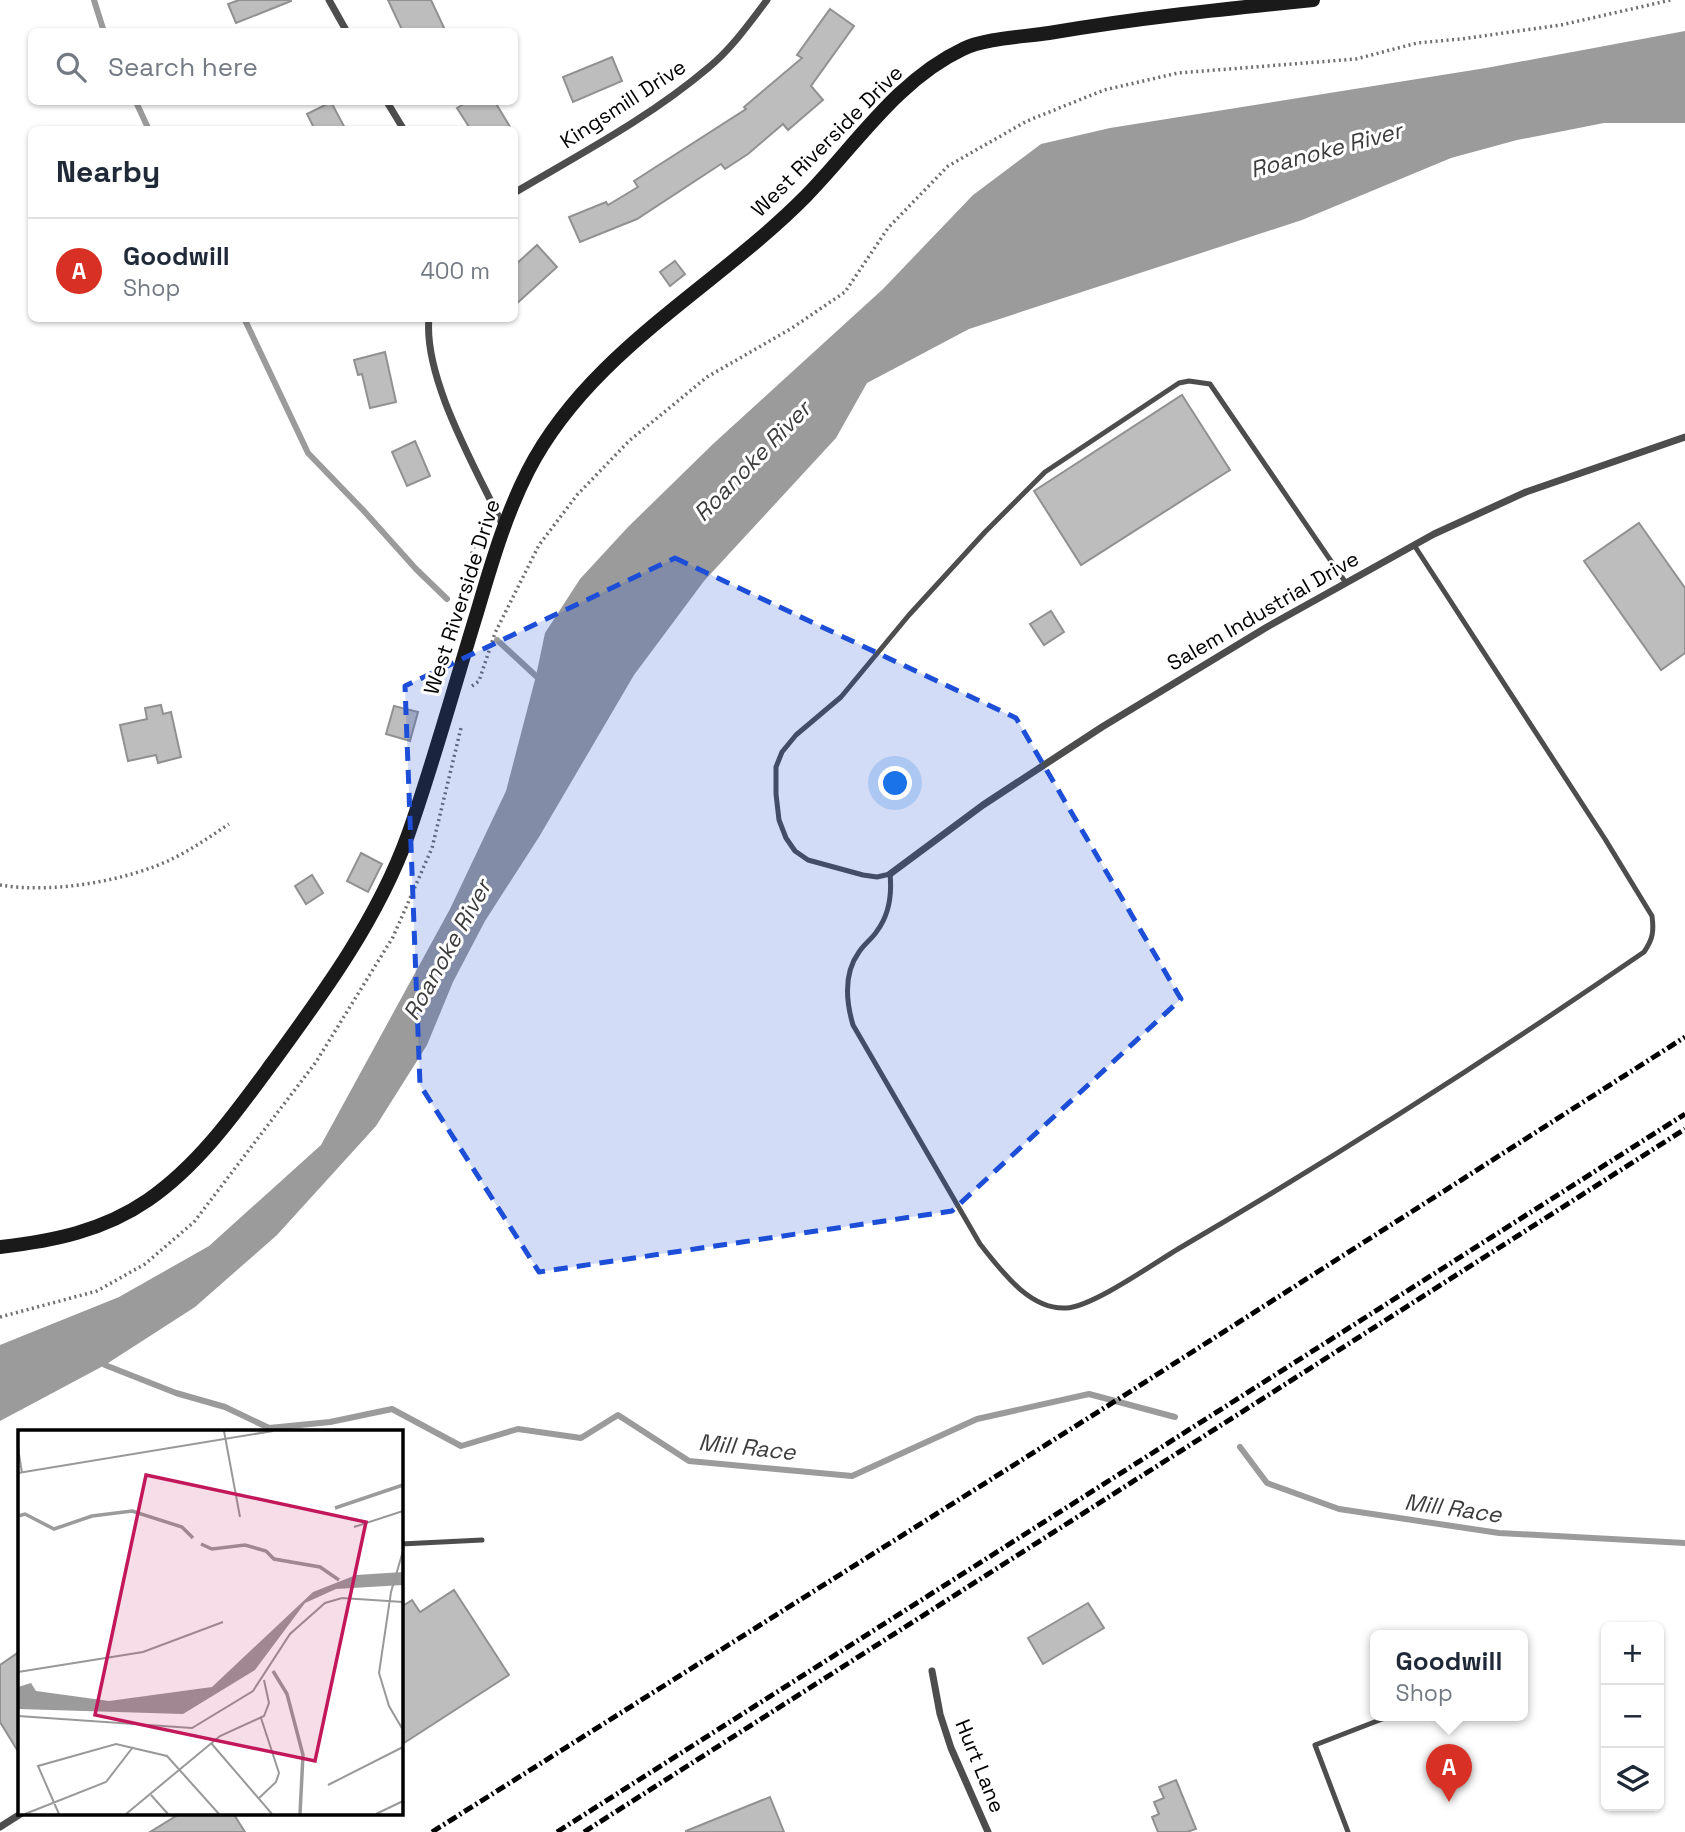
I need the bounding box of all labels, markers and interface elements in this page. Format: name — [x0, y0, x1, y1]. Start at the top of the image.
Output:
search box — [28, 28, 518, 105]
icon: search — [52, 48, 90, 86]
text: Search here — [108, 50, 258, 84]
street label: Kingsmill Drive — [555, 53, 691, 154]
street label: West Riverside Drive — [745, 59, 908, 222]
water label: Roanoke River — [1247, 115, 1407, 185]
text: Nearby — [56, 152, 160, 191]
text: Goodwill — [123, 239, 230, 273]
text: A — [72, 256, 86, 286]
text: 400 m — [420, 256, 490, 286]
text: Shop — [123, 273, 180, 303]
water label: Roanoke River — [687, 393, 819, 528]
street label: West Riverside Drive — [417, 496, 506, 698]
street label: Salem Industrial Drive — [1162, 545, 1363, 676]
your location — [878, 766, 912, 800]
water label: Roanoke River — [396, 873, 499, 1025]
water label: Mill Race — [697, 1427, 798, 1467]
inset map — [18, 1430, 402, 1814]
water label: Mill Race — [1403, 1486, 1505, 1530]
map controls — [1601, 1622, 1664, 1811]
button: + — [1601, 1622, 1664, 1685]
popup — [1370, 1630, 1528, 1721]
text: Goodwill — [1396, 1644, 1502, 1678]
text: Shop — [1396, 1678, 1453, 1708]
button: − — [1601, 1685, 1664, 1748]
street label: Hurt Lane — [950, 1715, 1011, 1817]
pin: A — [1426, 1744, 1472, 1802]
button: layers — [1601, 1748, 1664, 1811]

